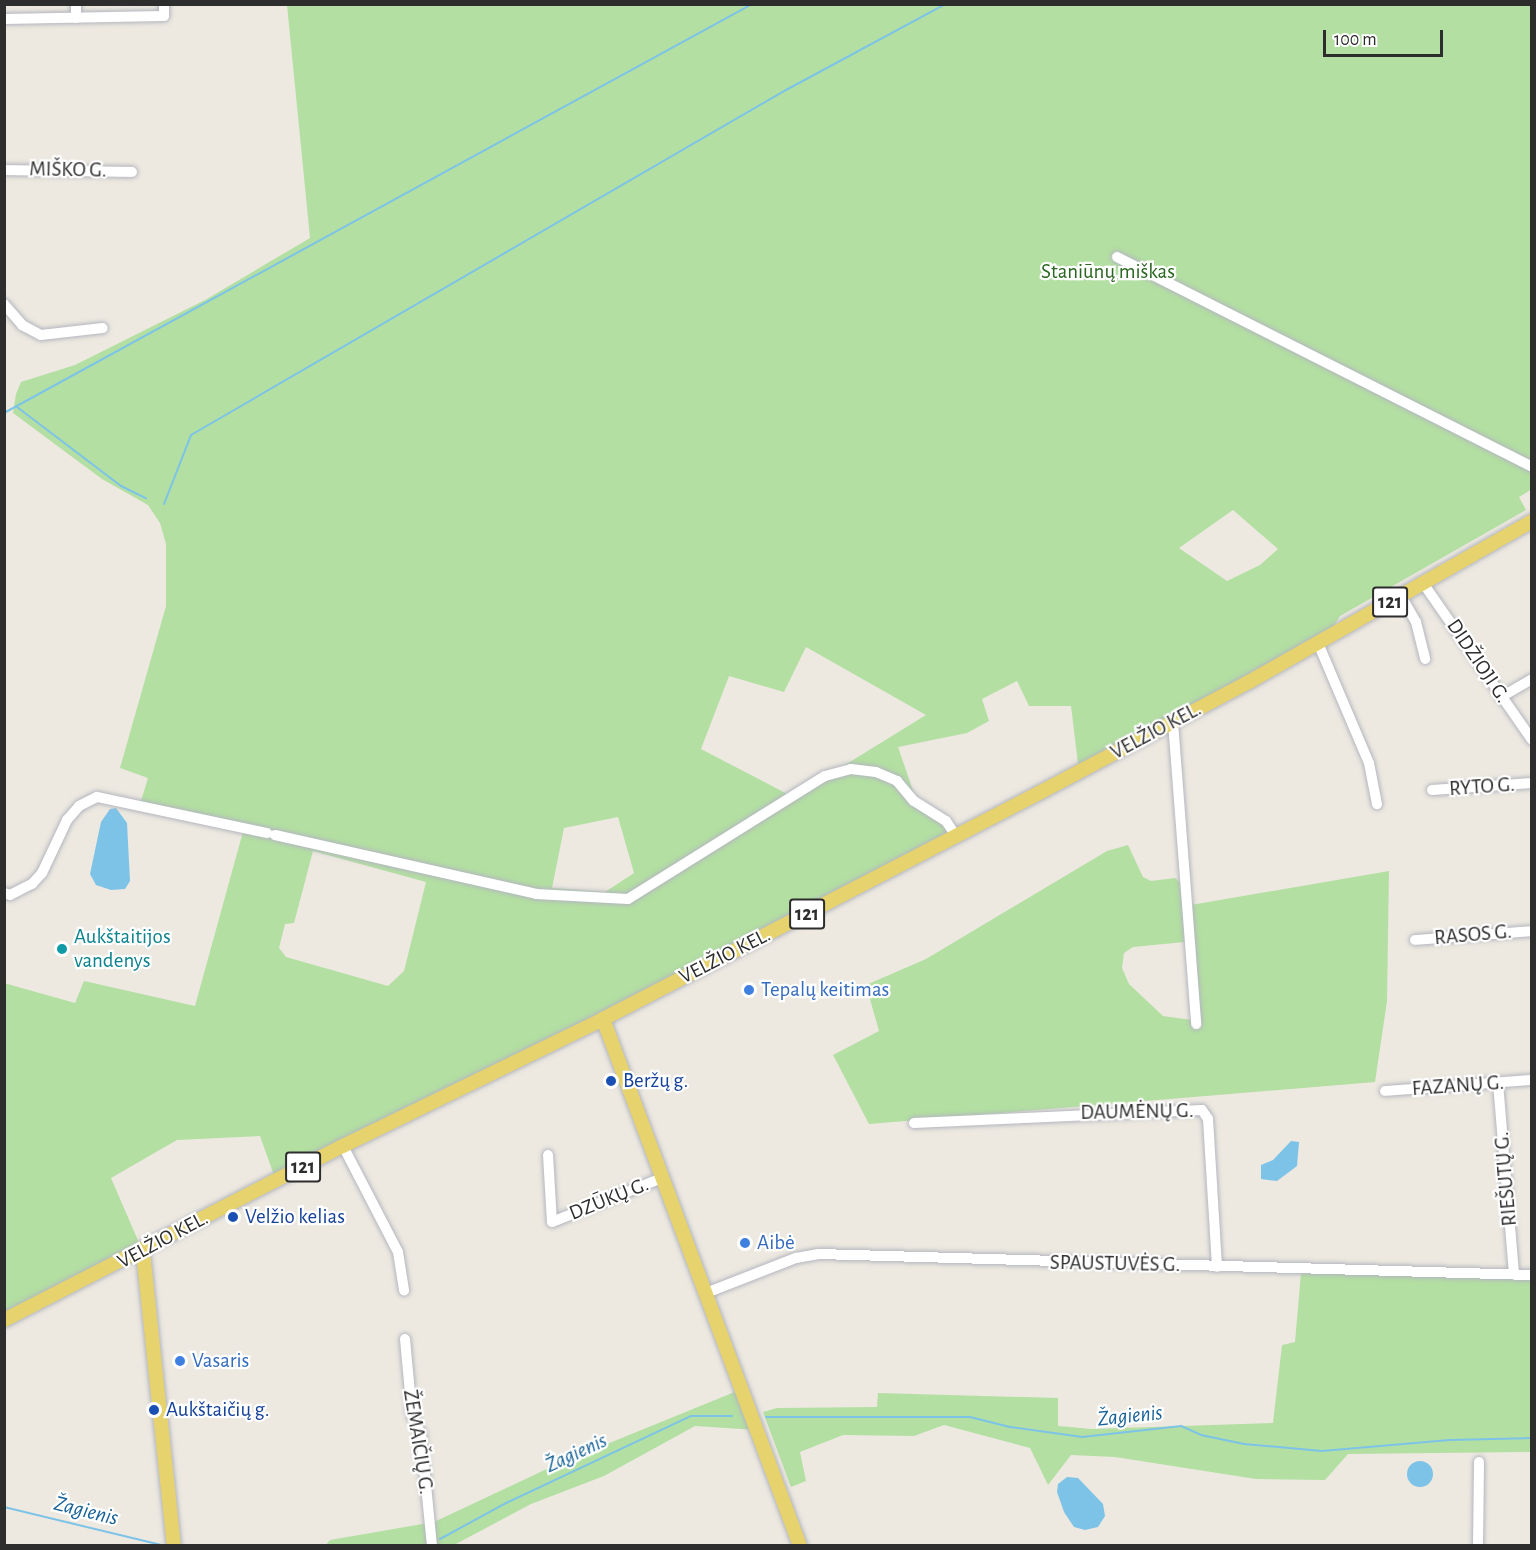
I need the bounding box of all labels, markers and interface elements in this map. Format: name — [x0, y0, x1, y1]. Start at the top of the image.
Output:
scale bar — [1326, 18, 1446, 56]
text: 100 m — [1334, 31, 1377, 49]
street label: MIŠKO G. — [29, 157, 107, 183]
park label: Staniūnų miškas — [1041, 259, 1175, 285]
road number: 121 — [1372, 585, 1408, 619]
street label: DIDŽIOJI G. — [1441, 614, 1515, 708]
street label: VELŽIO KEL. — [1106, 697, 1206, 765]
street label: RYTO G. — [1448, 772, 1516, 802]
road number: 121 — [789, 897, 825, 931]
street label: RASOS G. — [1433, 919, 1513, 951]
street label: VELŽIO KEL. — [675, 922, 775, 990]
place label: Aukštaitijos vandenys — [74, 924, 171, 974]
marker: Aukštaitijos vandenys — [55, 942, 69, 956]
place label: Tepalų keitimas — [761, 977, 889, 1003]
marker: Tepalų keitimas — [742, 983, 756, 997]
place label: Beržų g. — [623, 1068, 688, 1094]
street label: FAZANŲ G. — [1411, 1070, 1505, 1102]
marker: Beržų g. — [604, 1074, 618, 1088]
street label: DAUMĖNŲ G. — [1080, 1098, 1194, 1126]
street label: RIEŠUTŲ G. — [1489, 1131, 1523, 1227]
road number: 121 — [285, 1150, 321, 1184]
street label: DZŪKŲ G. — [566, 1172, 652, 1226]
place label: Velžio kelias — [245, 1204, 345, 1230]
street label: VELŽIO KEL. — [113, 1206, 213, 1274]
marker: Velžio kelias — [226, 1210, 240, 1224]
place label: Aibė — [757, 1230, 795, 1256]
marker: Aibė — [738, 1236, 752, 1250]
street label: SPAUSTUVĖS G. — [1050, 1250, 1180, 1278]
place label: Vasaris — [192, 1348, 249, 1374]
marker: Vasaris — [173, 1354, 187, 1368]
street label: ŽEMAIČIŲ G. — [397, 1388, 439, 1496]
place label: Aukštaičių g. — [166, 1397, 270, 1423]
water label: Žagienis — [1096, 1399, 1164, 1433]
marker: Aukštaičių g. — [147, 1403, 161, 1417]
water label: Žagienis — [541, 1427, 611, 1479]
water label: Žagienis — [51, 1490, 121, 1532]

